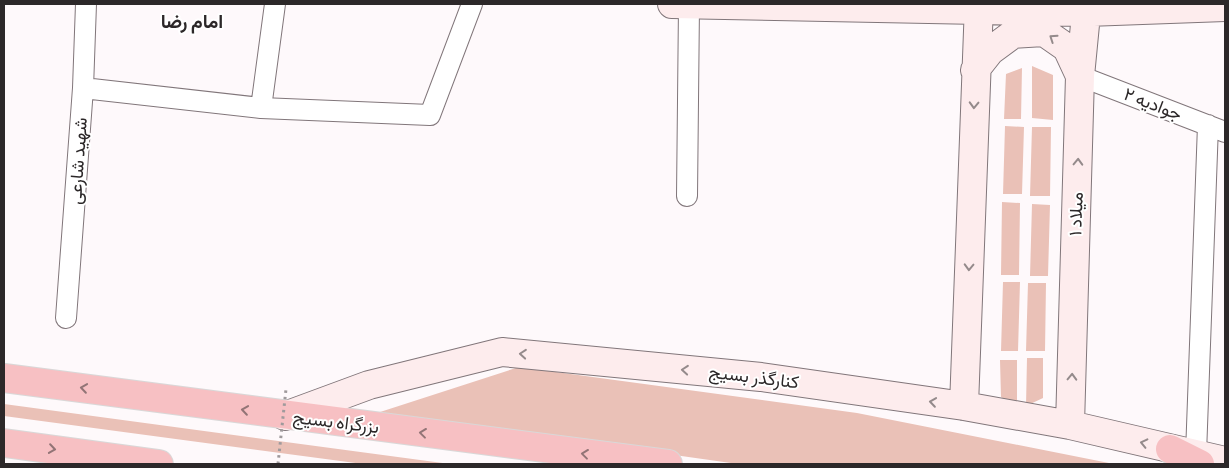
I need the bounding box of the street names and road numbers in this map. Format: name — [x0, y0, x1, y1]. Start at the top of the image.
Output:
street label: جوادیه ۲ — [1121, 84, 1185, 125]
street label: شهید شارعی — [65, 117, 92, 205]
street label: میلاد ۱ — [1065, 192, 1087, 236]
street label: کنارگذر بسیج — [708, 362, 800, 394]
street label: بزرگراه بسیج — [292, 407, 380, 439]

